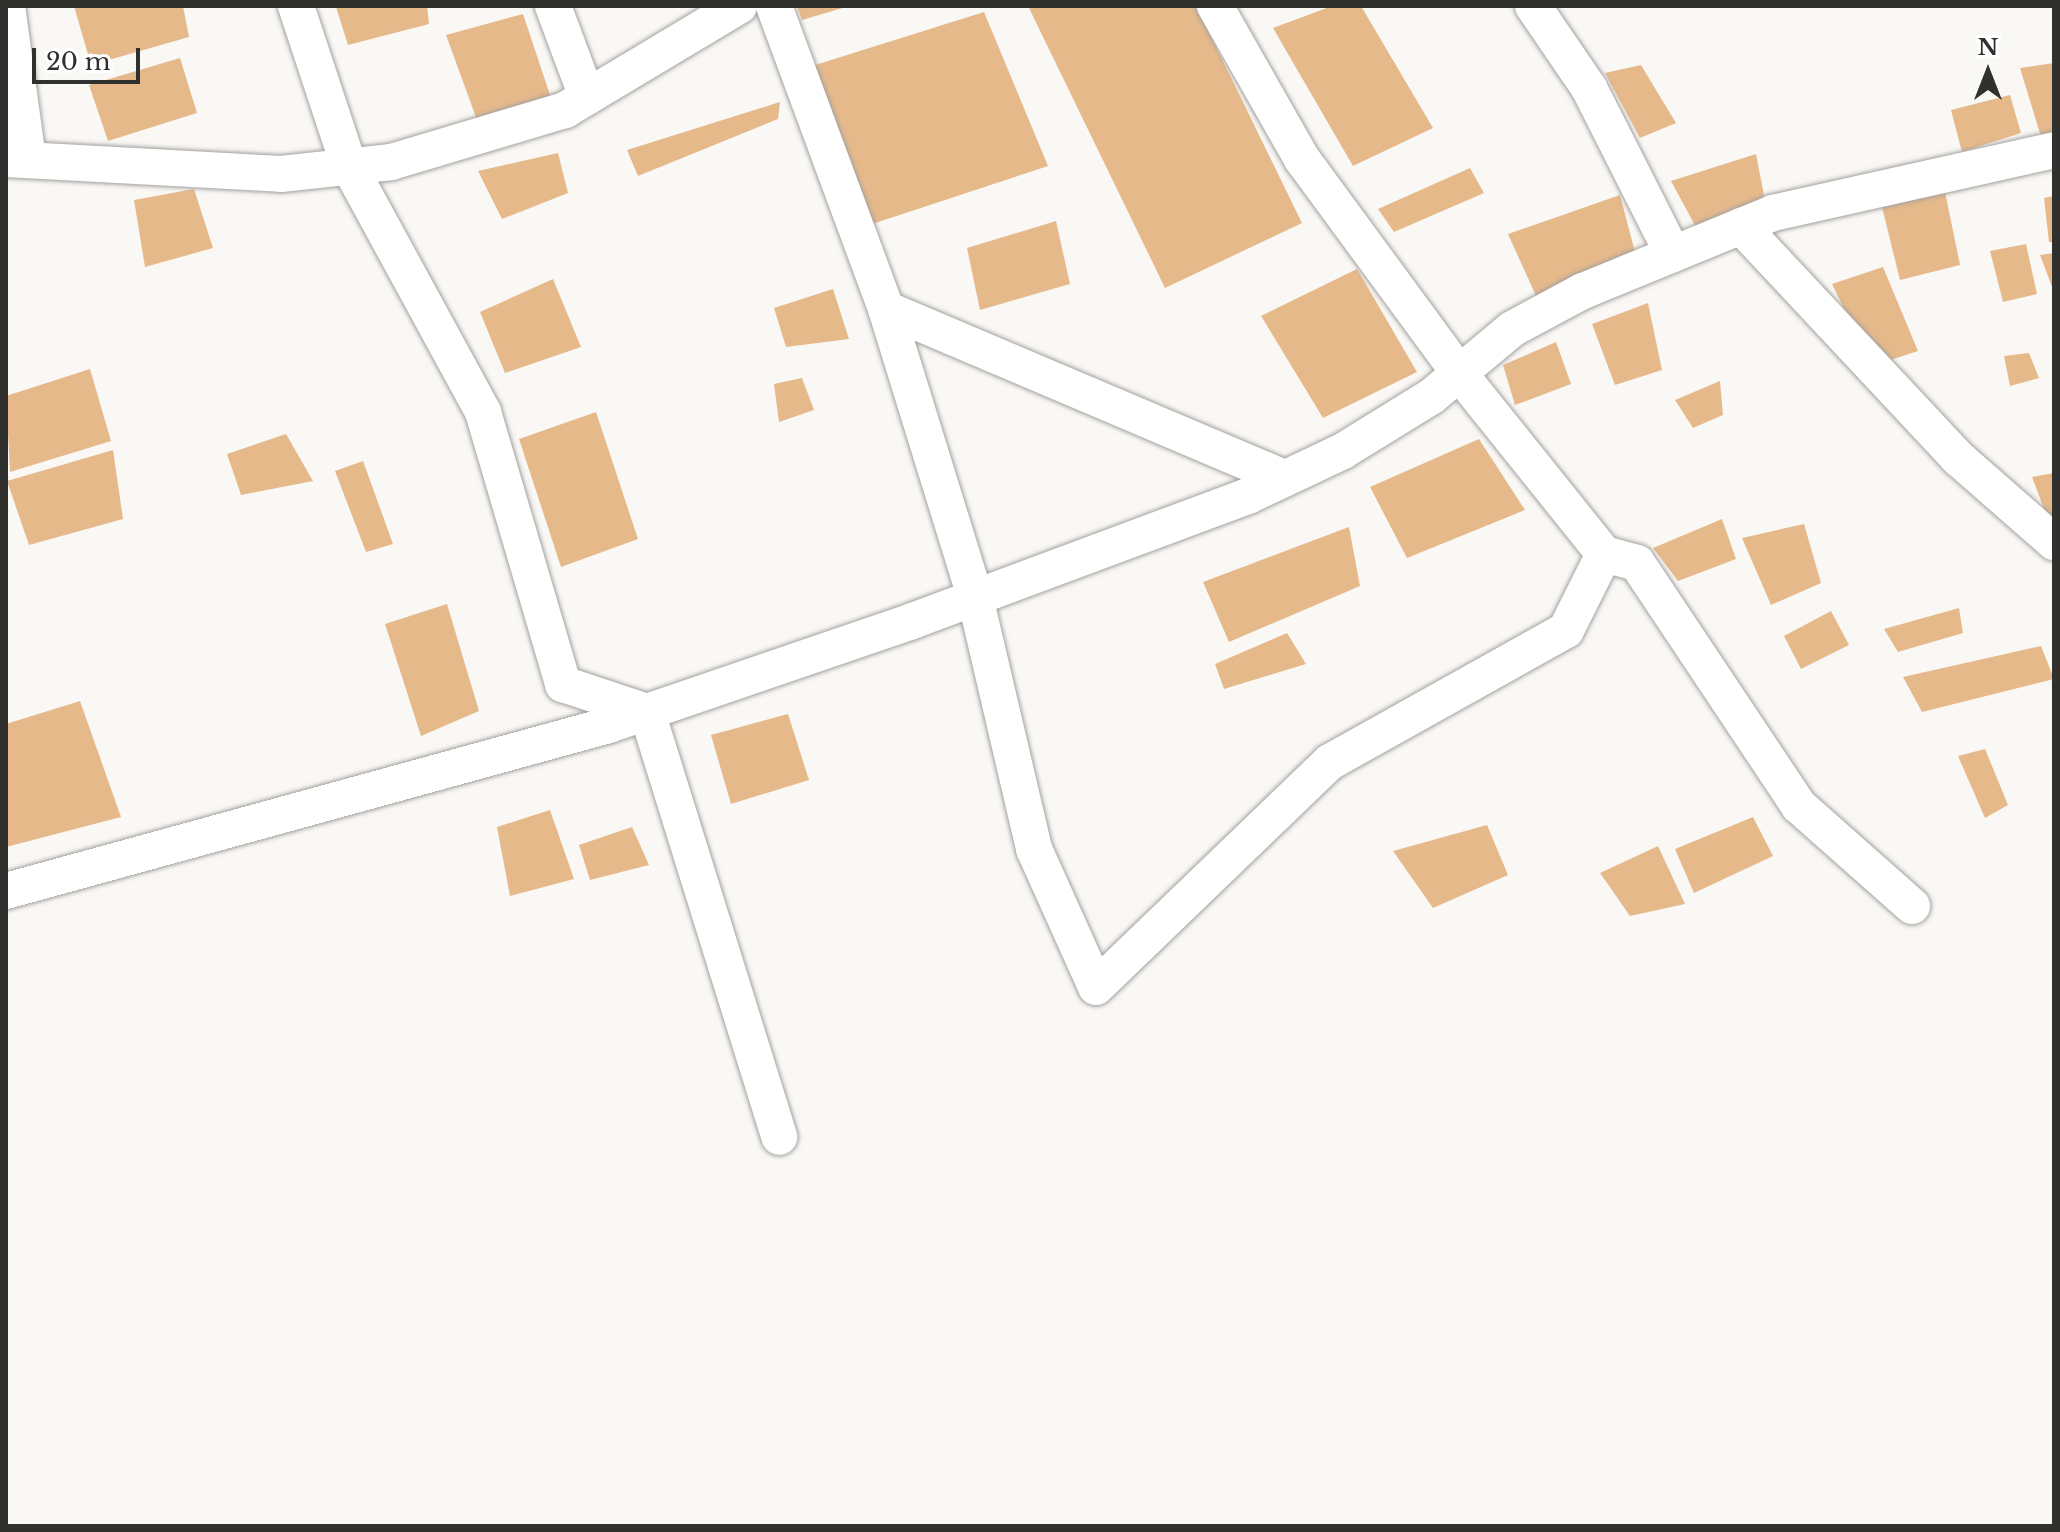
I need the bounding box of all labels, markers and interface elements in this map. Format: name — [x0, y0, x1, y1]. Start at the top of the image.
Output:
scale bar — [36, 32, 144, 82]
north arrow — [1948, 32, 2028, 112]
text: N — [1978, 34, 1998, 61]
text: 20 m — [46, 47, 111, 76]

